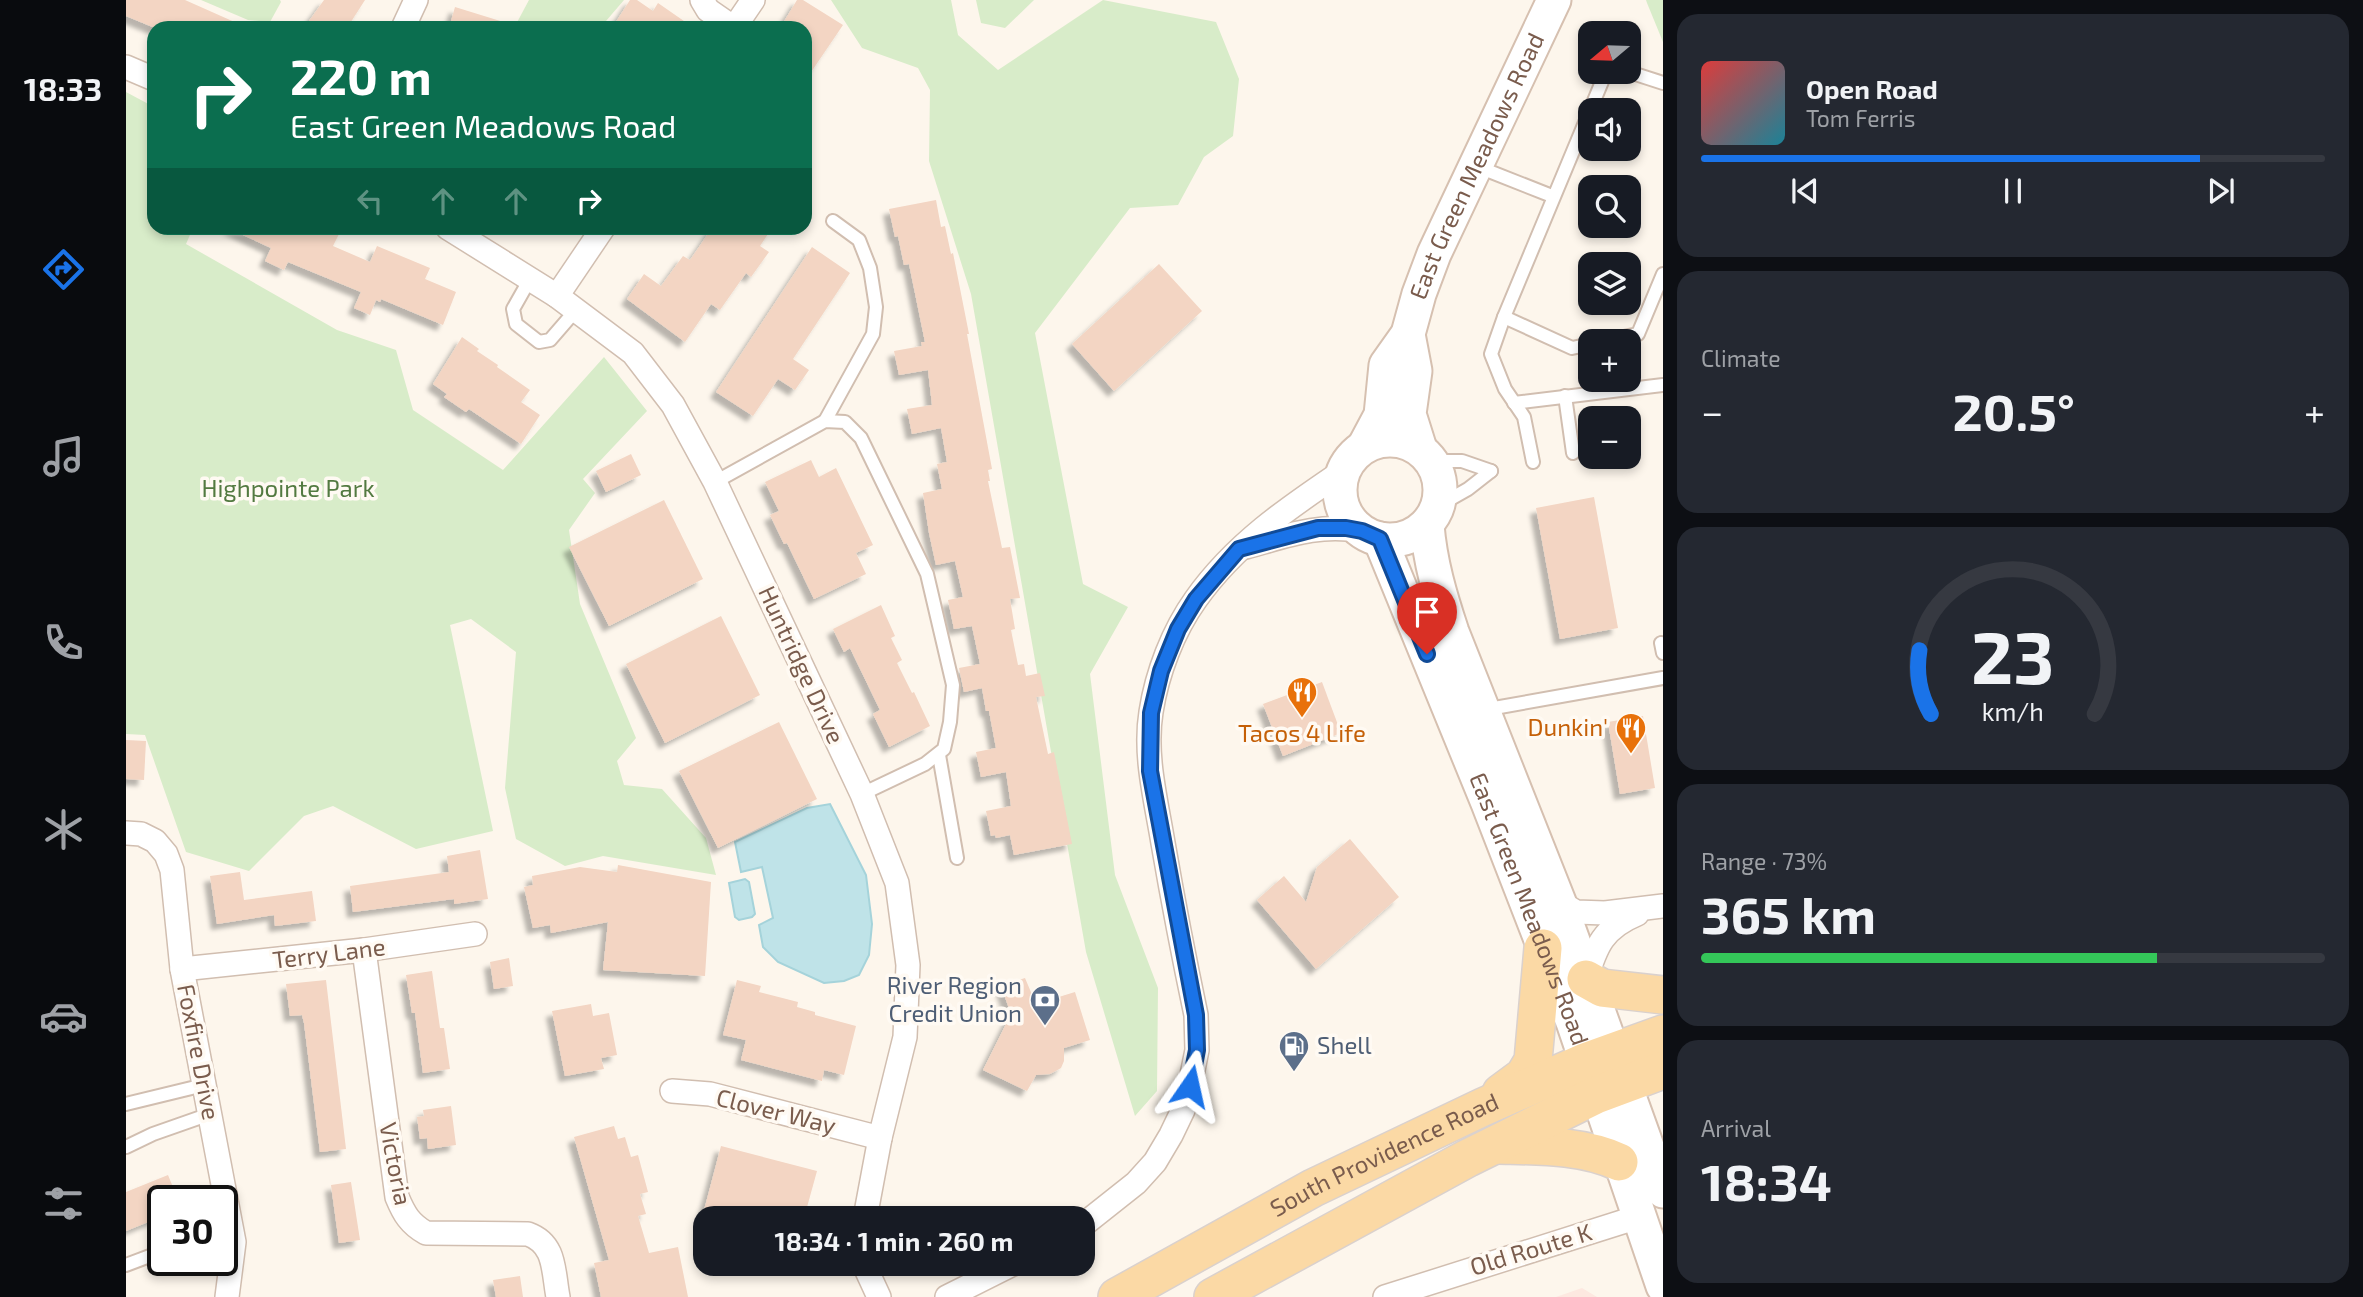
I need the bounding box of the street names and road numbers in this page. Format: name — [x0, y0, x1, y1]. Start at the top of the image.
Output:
street label: East Green Meadows Road — [1402, 28, 1549, 303]
street label: Huntridge Drive — [753, 581, 852, 748]
street label: East Green Meadows Road — [1464, 768, 1596, 1049]
street label: Terry Lane — [271, 931, 387, 974]
street label: Foxfire Drive — [172, 981, 227, 1122]
street label: Clover Way — [714, 1082, 839, 1139]
street label: South Providence Road — [1264, 1086, 1503, 1222]
street label: Victoria — [374, 1120, 419, 1208]
street label: Old Route K — [1466, 1216, 1595, 1281]

